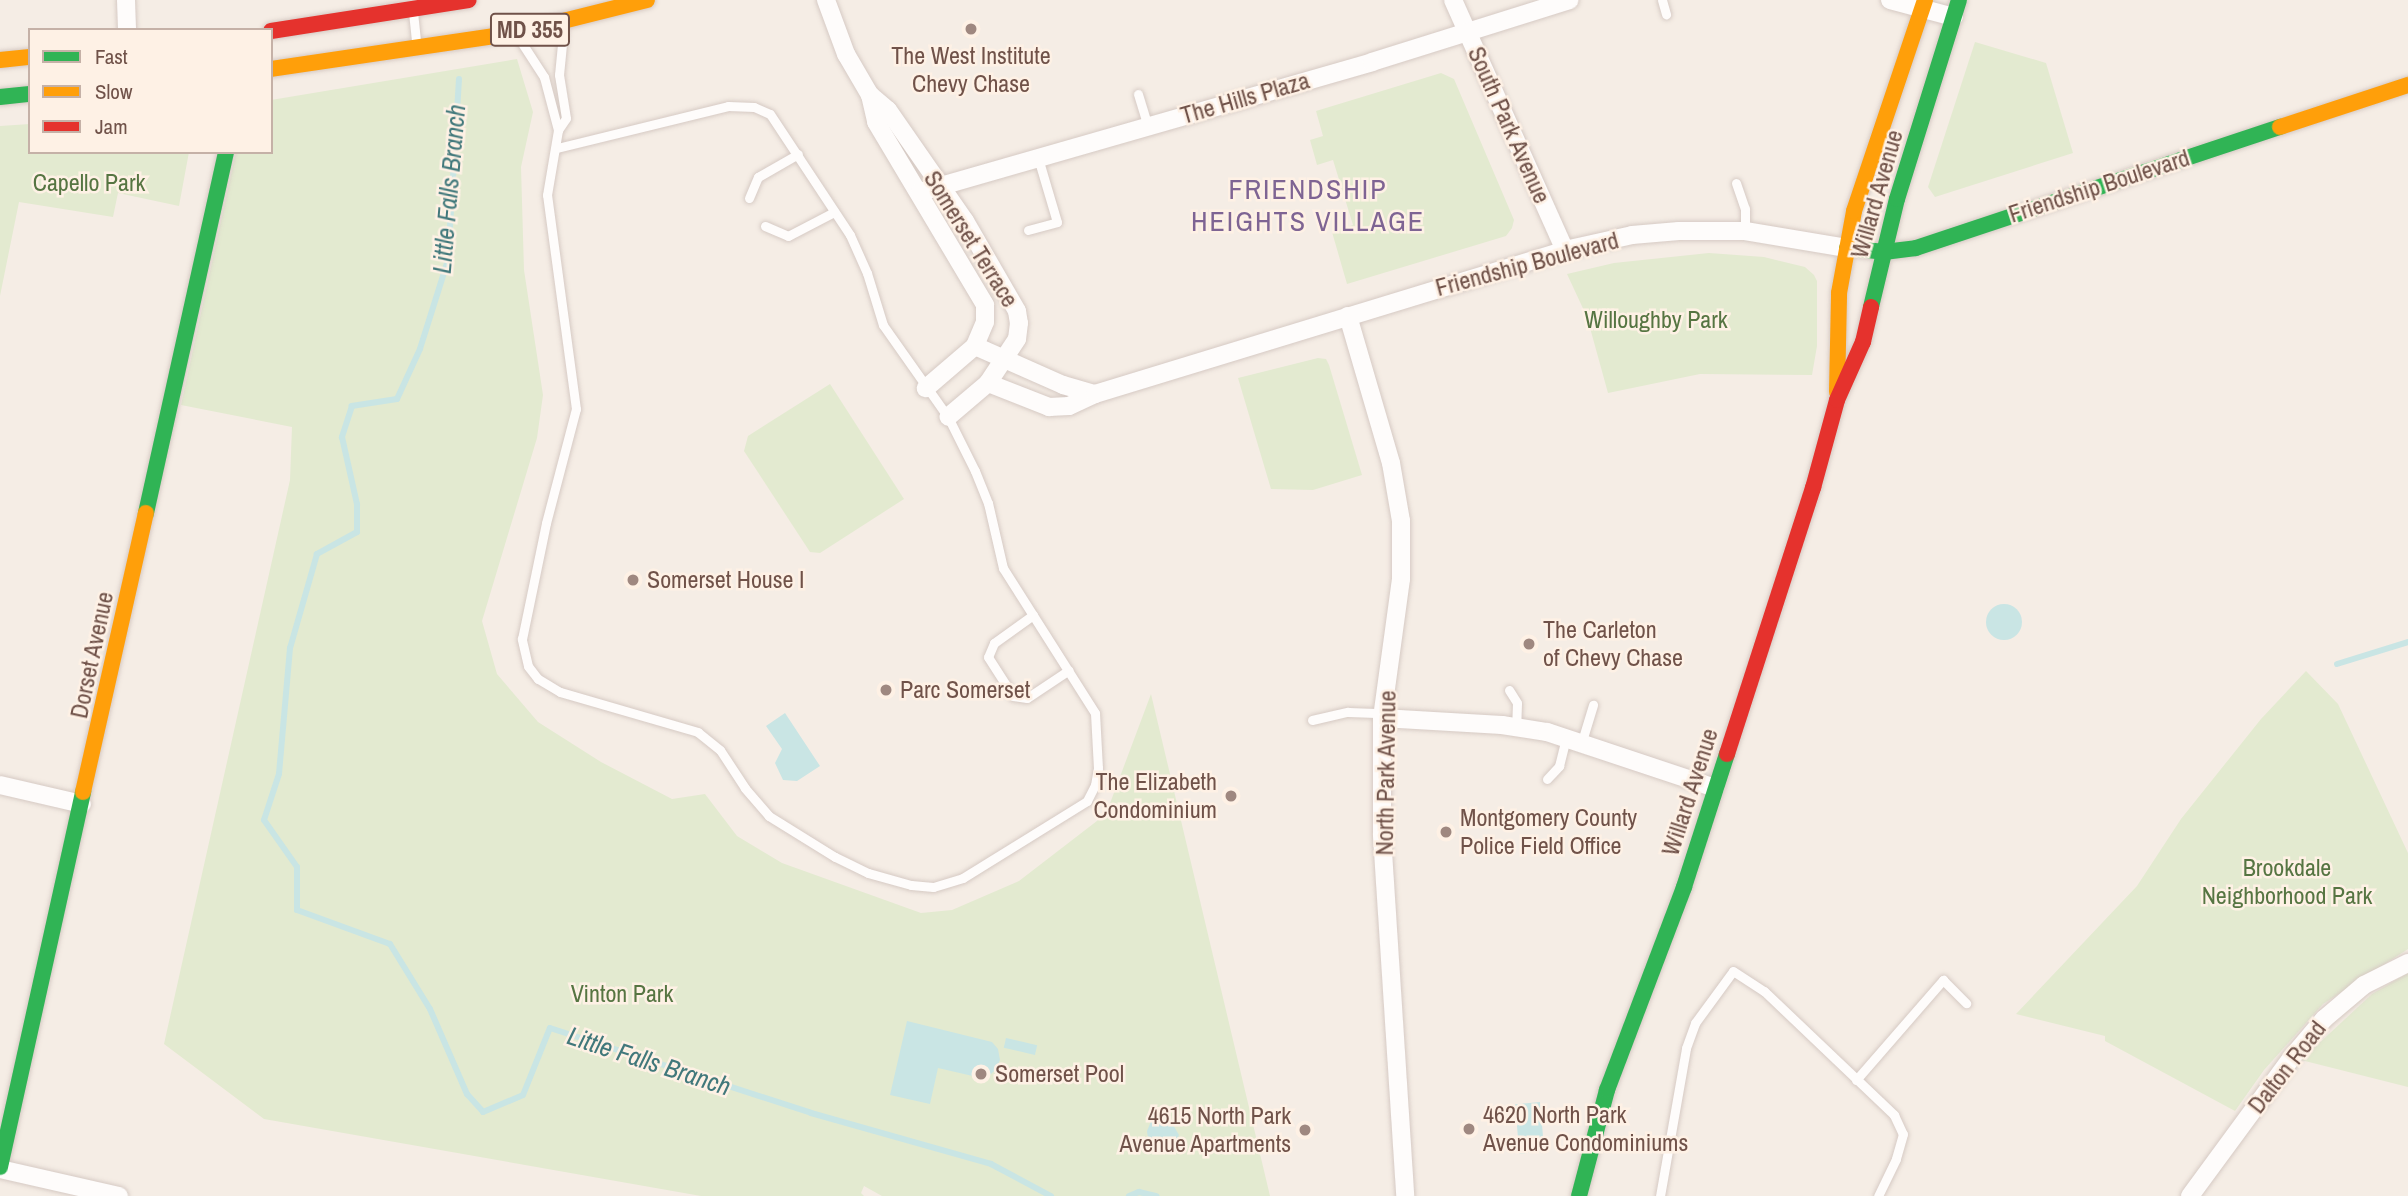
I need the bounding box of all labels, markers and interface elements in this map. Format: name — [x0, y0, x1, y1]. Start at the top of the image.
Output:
road number: MD 355 — [490, 10, 570, 50]
marker: The West Institute Chevy Chase — [961, 19, 981, 39]
legend — [28, 28, 273, 154]
text: Fast — [95, 42, 128, 71]
place label: The West Institute Chevy Chase — [891, 42, 1051, 98]
street label: South Park Avenue — [1461, 42, 1557, 208]
street label: The Hills Plaza — [1177, 66, 1313, 130]
text: Slow — [95, 77, 132, 106]
water label: Little Falls Branch — [426, 103, 472, 275]
text: Jam — [95, 112, 128, 141]
street label: Willard Avenue — [1845, 126, 1909, 262]
street label: Friendship Boulevard — [2005, 143, 2193, 229]
street label: Somerset Terrace — [918, 166, 1024, 312]
park label: Capello Park — [33, 169, 145, 197]
district label: FRIENDSHIP HEIGHTS VILLAGE — [1193, 172, 1423, 238]
street label: Friendship Boulevard — [1432, 226, 1622, 302]
park label: Willoughby Park — [1584, 306, 1728, 334]
place label: Somerset House I — [647, 566, 805, 594]
marker: Somerset House I — [625, 572, 641, 588]
street label: Dorset Avenue — [64, 589, 120, 721]
place label: The Carleton of Chevy Chase — [1543, 616, 1683, 672]
marker: The Carleton of Chevy Chase — [1521, 636, 1537, 652]
place label: Parc Somerset — [900, 676, 1030, 704]
marker: Parc Somerset — [878, 682, 894, 698]
street label: North Park Avenue — [1370, 690, 1402, 856]
street label: Willard Avenue — [1656, 724, 1724, 860]
place label: The Elizabeth Condominium — [1093, 768, 1217, 824]
marker: The Elizabeth Condominium — [1223, 788, 1239, 804]
place label: Montgomery County Police Field Office — [1460, 804, 1637, 860]
marker: Montgomery County Police Field Office — [1438, 824, 1454, 840]
park label: Brookdale Neighborhood Park — [2202, 854, 2372, 910]
park label: Vinton Park — [571, 980, 673, 1008]
street label: Dalton Road — [2242, 1015, 2332, 1119]
water label: Little Falls Branch — [563, 1020, 735, 1102]
place label: Somerset Pool — [995, 1060, 1124, 1088]
marker: Somerset Pool — [973, 1066, 989, 1082]
place label: 4620 North Park Avenue Condominiums — [1483, 1101, 1688, 1157]
place label: 4615 North Park Avenue Apartments — [1118, 1102, 1291, 1158]
marker: 4620 North Park Avenue Condominiums — [1461, 1121, 1477, 1137]
marker: 4615 North Park Avenue Apartments — [1297, 1122, 1313, 1138]

